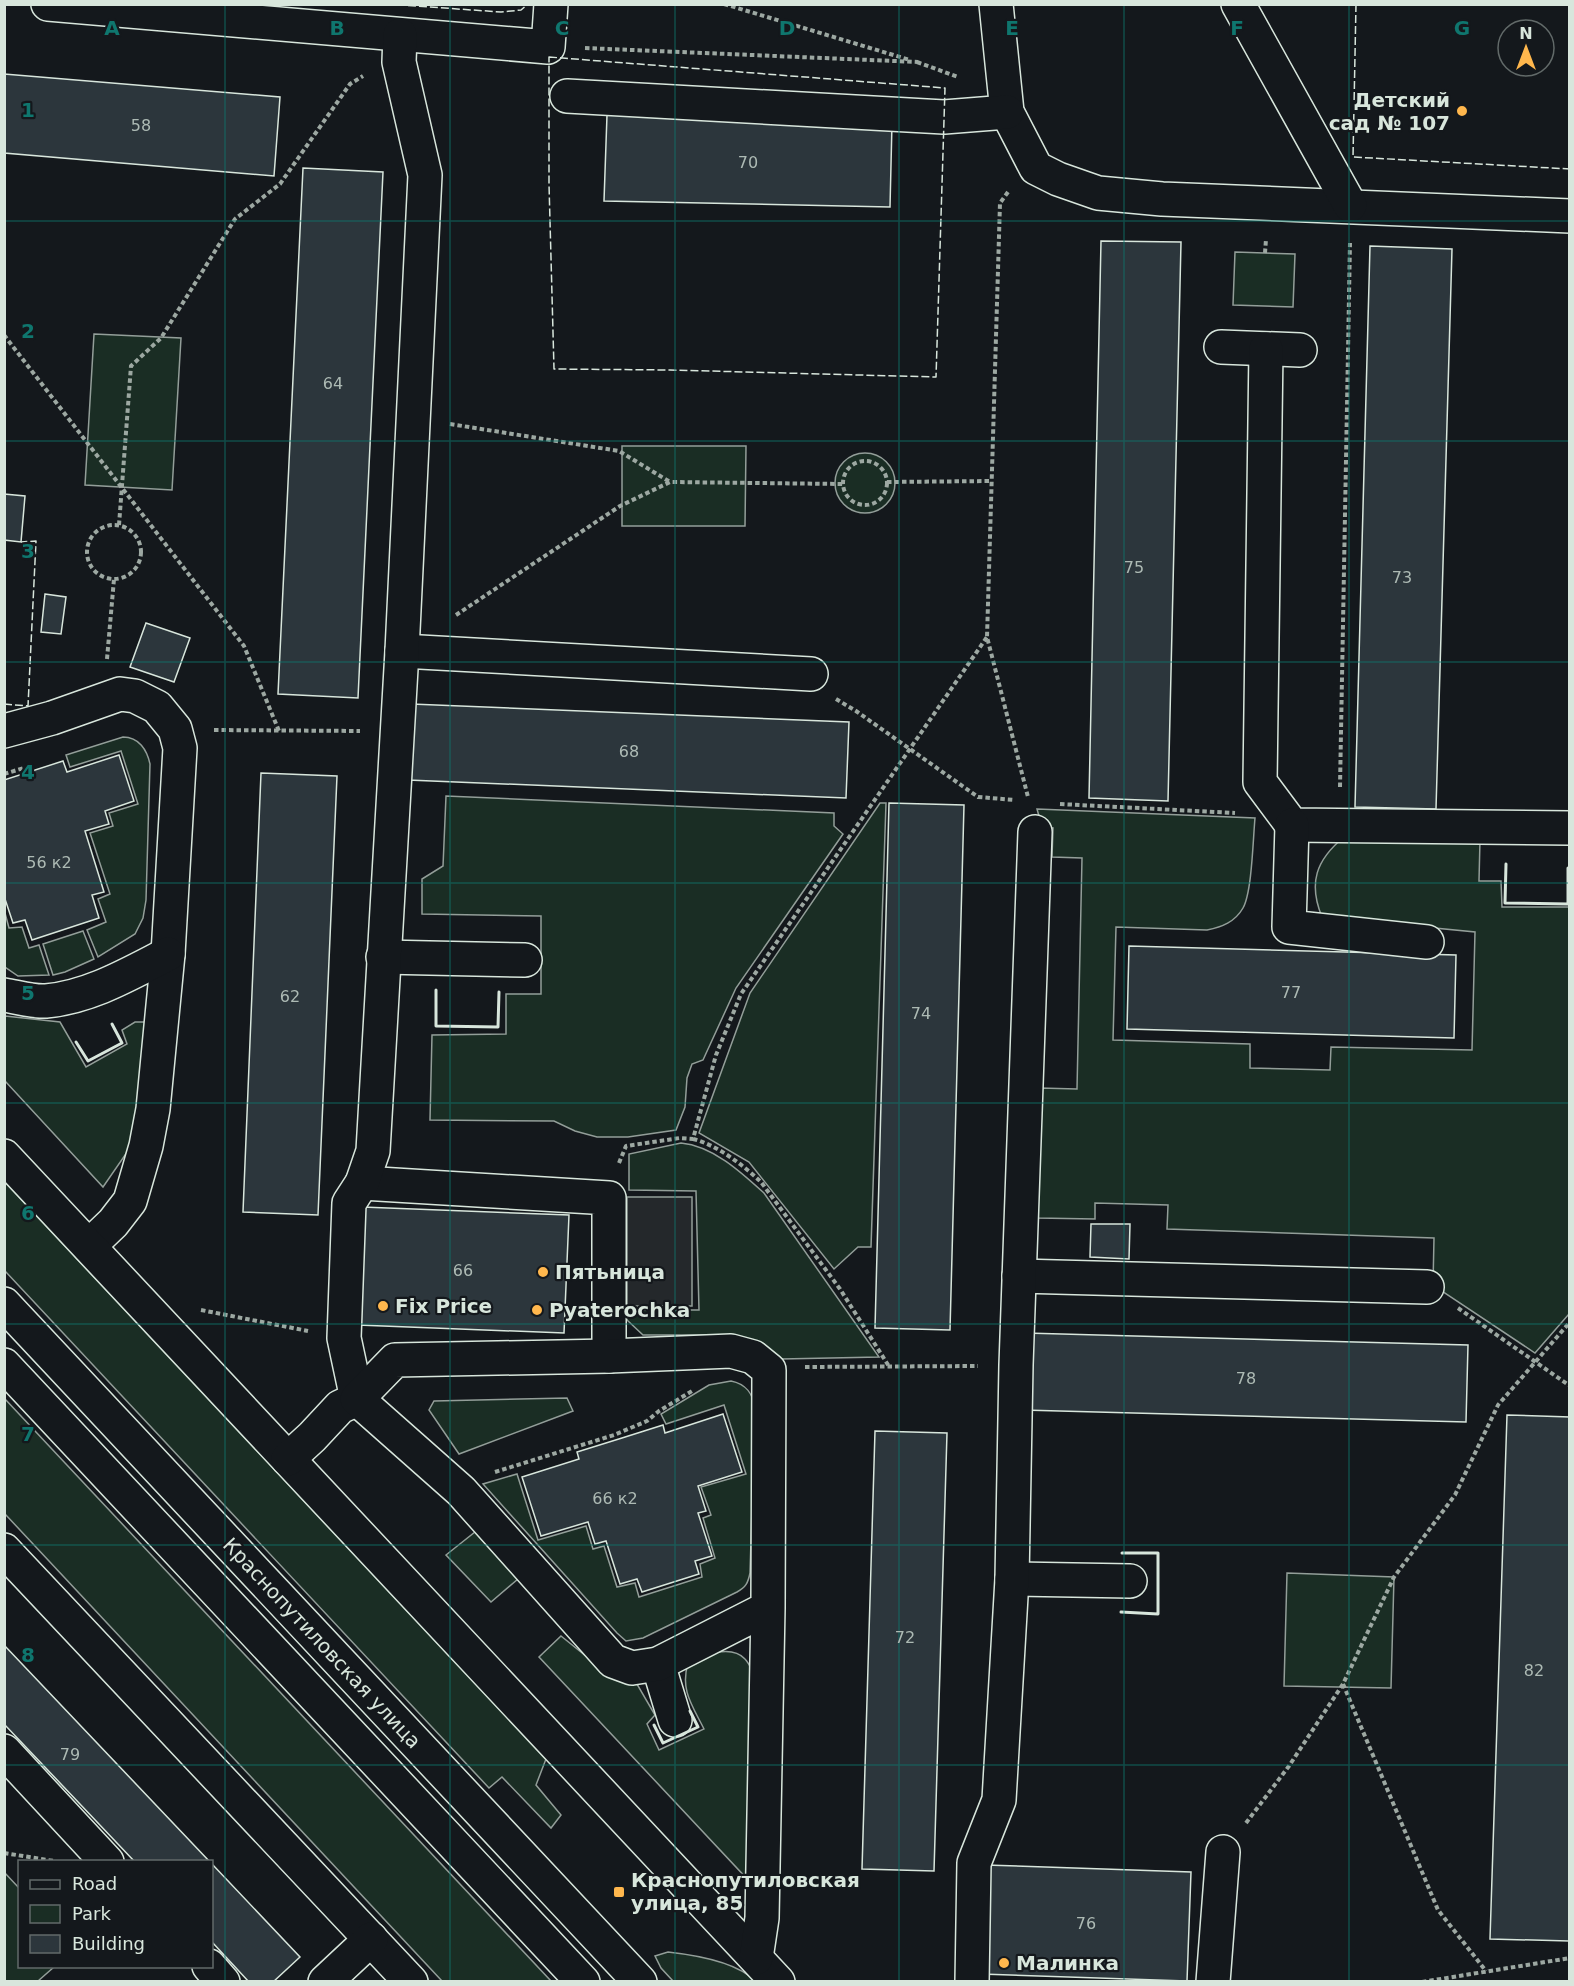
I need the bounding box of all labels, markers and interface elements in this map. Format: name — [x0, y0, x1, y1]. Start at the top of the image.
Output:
text: A — [104, 16, 120, 40]
text: B — [329, 16, 345, 40]
text: C — [555, 16, 569, 40]
text: D — [779, 16, 795, 40]
text: E — [1005, 16, 1019, 40]
text: F — [1230, 16, 1244, 40]
text: G — [1454, 16, 1470, 40]
north arrow — [1496, 18, 1556, 78]
text: N — [1519, 24, 1533, 43]
place label: Детский сад № 107 — [1329, 88, 1450, 135]
text: 1 — [21, 98, 35, 122]
marker: Детский сад № 107 — [1455, 104, 1469, 118]
house number: 58 — [131, 116, 151, 135]
house number: 70 — [738, 153, 758, 172]
text: 2 — [21, 319, 35, 343]
house number: 64 — [323, 374, 343, 393]
text: 3 — [21, 539, 35, 563]
house number: 75 — [1124, 558, 1144, 577]
house number: 73 — [1392, 568, 1412, 587]
house number: 68 — [619, 742, 639, 761]
text: 4 — [21, 760, 35, 784]
house number: 56 к2 — [26, 853, 72, 872]
text: 5 — [21, 981, 35, 1005]
house number: 77 — [1281, 983, 1301, 1002]
house number: 62 — [280, 987, 300, 1006]
house number: 74 — [911, 1004, 931, 1023]
text: 6 — [21, 1201, 35, 1225]
place label: Пятьница — [555, 1260, 665, 1284]
house number: 66 — [453, 1261, 473, 1280]
marker: Пятьница — [536, 1265, 550, 1279]
place label: Fix Price — [395, 1294, 492, 1318]
place label: Pyaterochka — [549, 1298, 690, 1322]
marker: Fix Price — [376, 1299, 390, 1313]
marker: Pyaterochka — [530, 1303, 544, 1317]
house number: 78 — [1236, 1369, 1256, 1388]
text: 7 — [21, 1422, 35, 1446]
house number: 66 к2 — [592, 1489, 638, 1508]
street label: Краснопутиловская улица — [218, 1533, 426, 1753]
house number: 72 — [895, 1628, 915, 1647]
text: 8 — [21, 1643, 35, 1667]
house number: 82 — [1524, 1661, 1544, 1680]
house number: 79 — [60, 1745, 80, 1764]
legend — [18, 1860, 213, 1968]
place label: Краснопутиловская улица, 85 — [631, 1868, 860, 1915]
text: Road — [72, 1873, 117, 1894]
marker: Краснопутиловская улица, 85 — [612, 1885, 626, 1899]
text: Park — [72, 1903, 111, 1924]
house number: 76 — [1076, 1914, 1096, 1933]
text: Building — [72, 1933, 145, 1954]
place label: Малинка — [1016, 1951, 1119, 1975]
marker: Малинка — [997, 1956, 1011, 1970]

